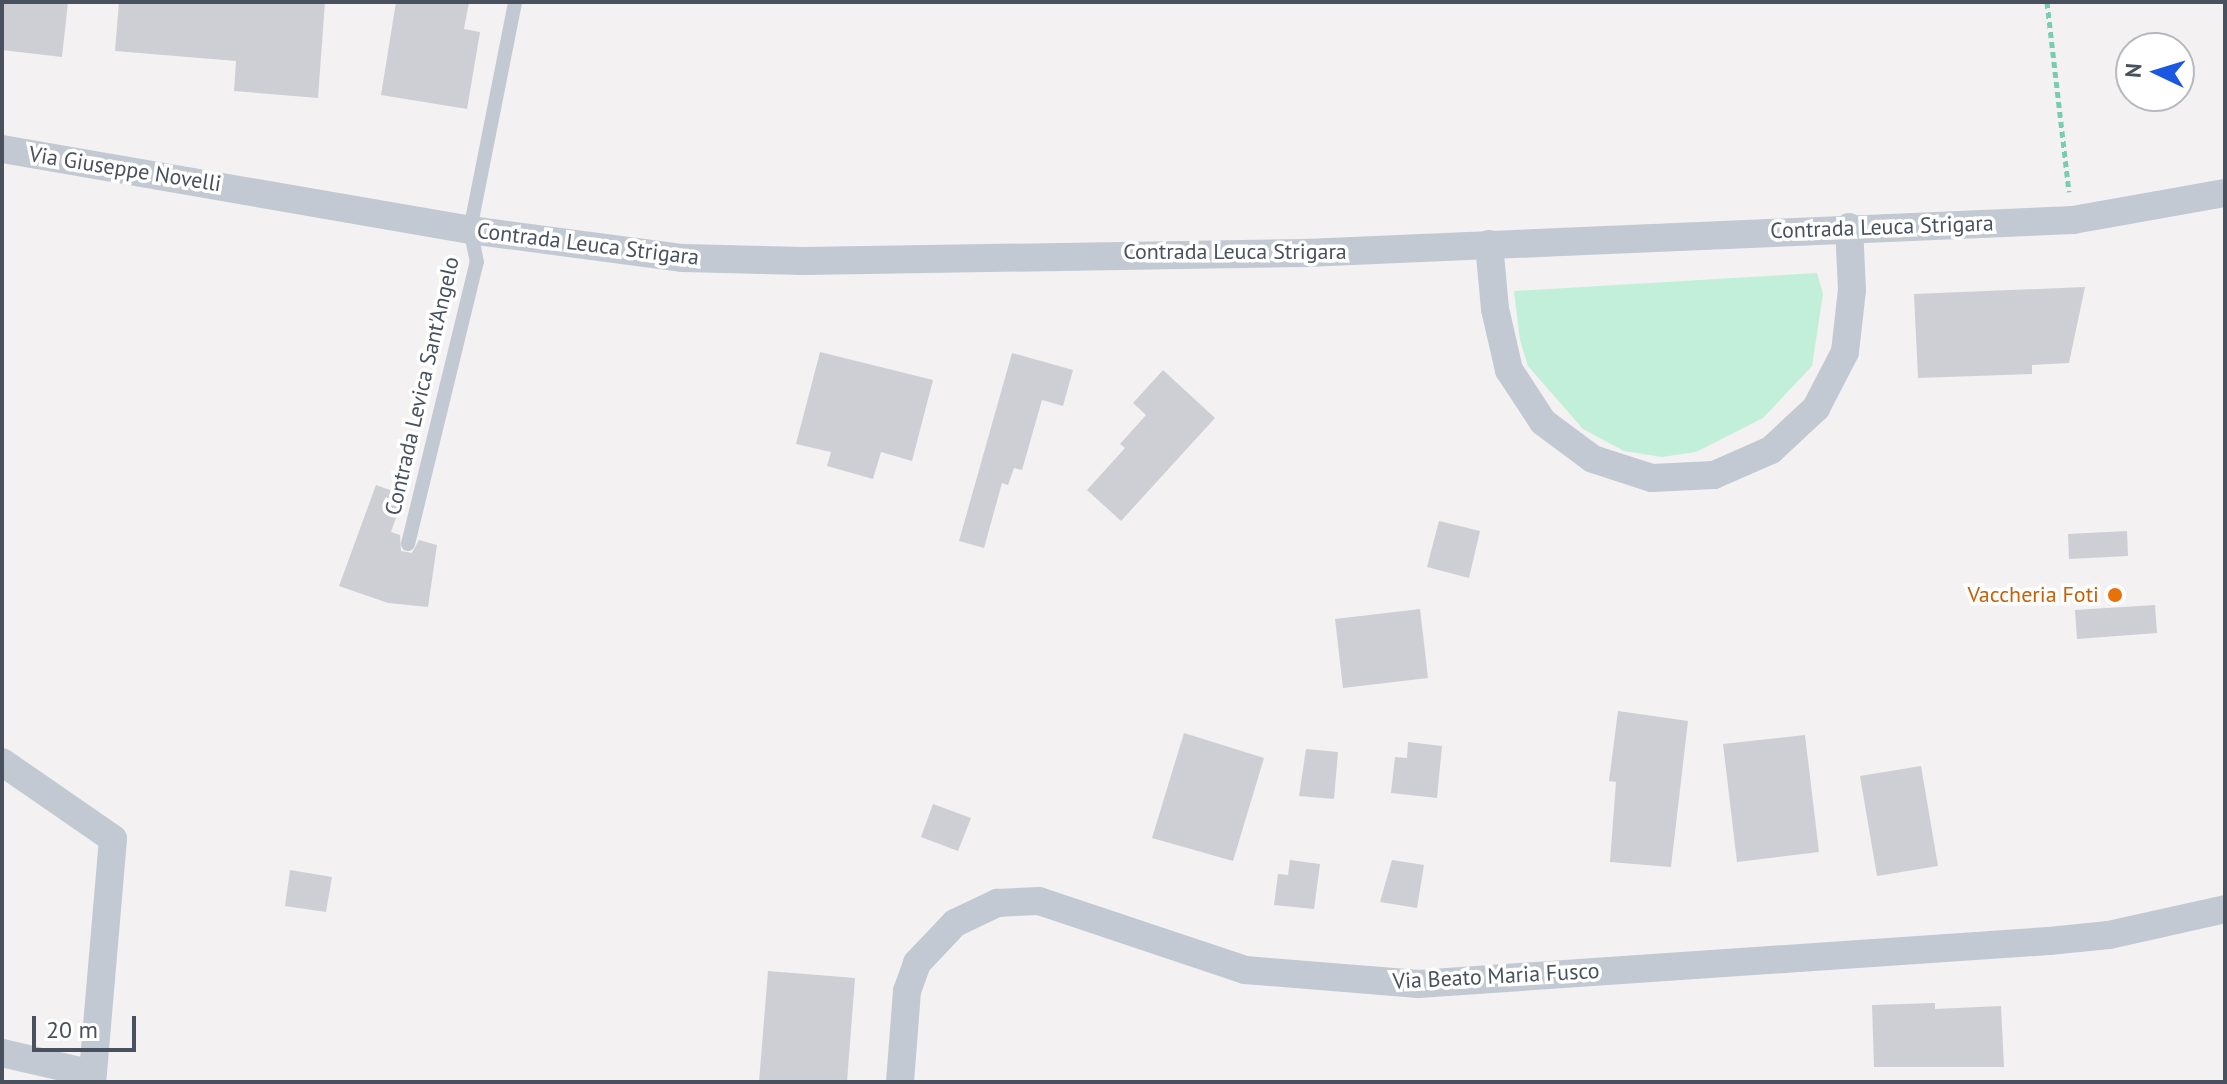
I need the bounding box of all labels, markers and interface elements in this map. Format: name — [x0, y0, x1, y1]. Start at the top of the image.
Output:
north arrow — [2115, 32, 2195, 112]
text: N — [2119, 62, 2148, 79]
street label: Via Giuseppe Novelli — [27, 141, 223, 197]
street label: Contrada Leuca Strigara — [1770, 210, 1994, 244]
street label: Contrada Leuca Strigara — [475, 217, 701, 271]
street label: Contrada Leuca Strigara — [1123, 239, 1347, 265]
street label: Contrada Levica Sant'Angelo — [379, 254, 465, 518]
place label: Vaccheria Foti — [1967, 582, 2099, 608]
marker: Vaccheria Foti — [2106, 586, 2124, 604]
street label: Via Beato Maria Fusco — [1392, 957, 1600, 995]
scale bar — [36, 1000, 140, 1050]
text: 20 m — [46, 1014, 98, 1045]

